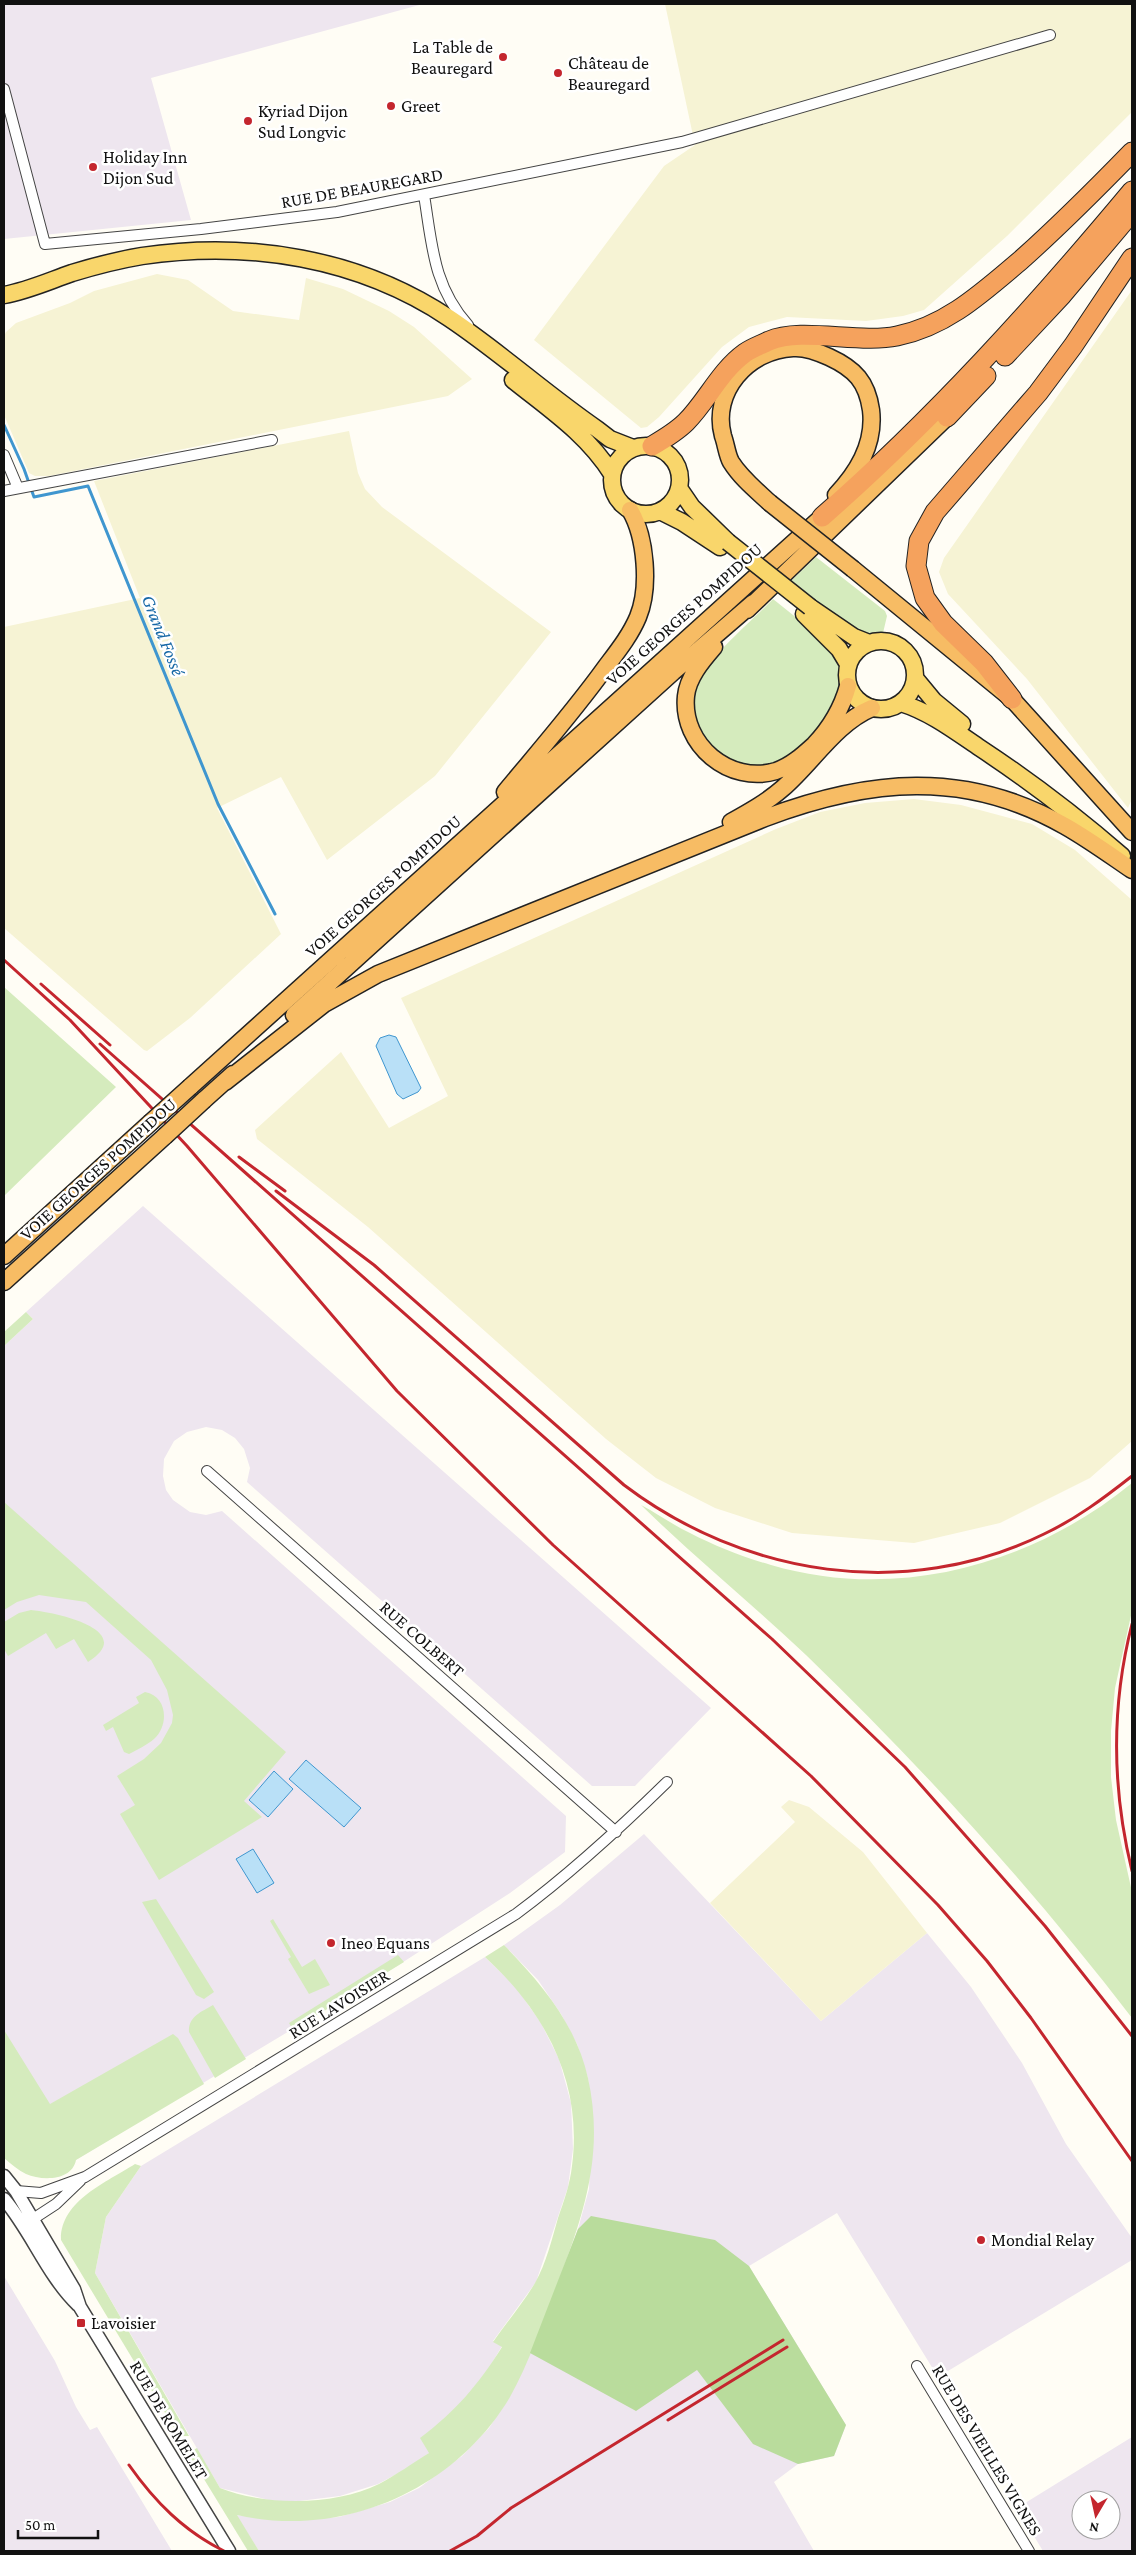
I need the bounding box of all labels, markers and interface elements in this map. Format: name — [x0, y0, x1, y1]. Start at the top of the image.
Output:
place label: La Table de Beauregard — [411, 37, 494, 78]
marker: La Table de Beauregard — [497, 51, 509, 63]
place label: Château de Beauregard — [568, 53, 651, 94]
marker: Château de Beauregard — [552, 67, 564, 79]
place label: Greet — [401, 96, 441, 116]
marker: Greet — [385, 100, 397, 112]
place label: Kyriad Dijon Sud Longvic — [258, 101, 348, 142]
marker: Kyriad Dijon Sud Longvic — [242, 115, 254, 127]
place label: Holiday Inn Dijon Sud — [103, 147, 188, 189]
marker: Holiday Inn Dijon Sud — [87, 161, 99, 173]
street label: RUE DE BEAUREGARD — [279, 164, 445, 212]
street label: VOIE GEORGES POMPIDOU — [602, 539, 766, 689]
water label: Grand Fossé — [138, 592, 190, 680]
street label: VOIE GEORGES POMPIDOU — [301, 811, 465, 961]
street label: VOIE GEORGES POMPIDOU — [16, 1094, 180, 1244]
street label: RUE COLBERT — [376, 1597, 468, 1681]
place label: Ineo Equans — [341, 1933, 430, 1953]
marker: Ineo Equans — [325, 1937, 337, 1949]
street label: RUE LAVOISIER — [285, 1965, 394, 2043]
place label: Mondial Relay — [991, 2230, 1095, 2250]
marker: Mondial Relay — [975, 2234, 987, 2246]
place label: Lavoisier — [91, 2313, 157, 2333]
marker: Lavoisier — [75, 2317, 87, 2329]
street label: RUE DE ROMELET — [126, 2357, 212, 2483]
street label: RUE DES VIEILLES VIGNES — [928, 2361, 1046, 2539]
north arrow — [1071, 2490, 1121, 2540]
scale bar — [18, 2508, 98, 2540]
text: 50 m — [25, 2517, 55, 2533]
text: N — [1088, 2519, 1100, 2536]

